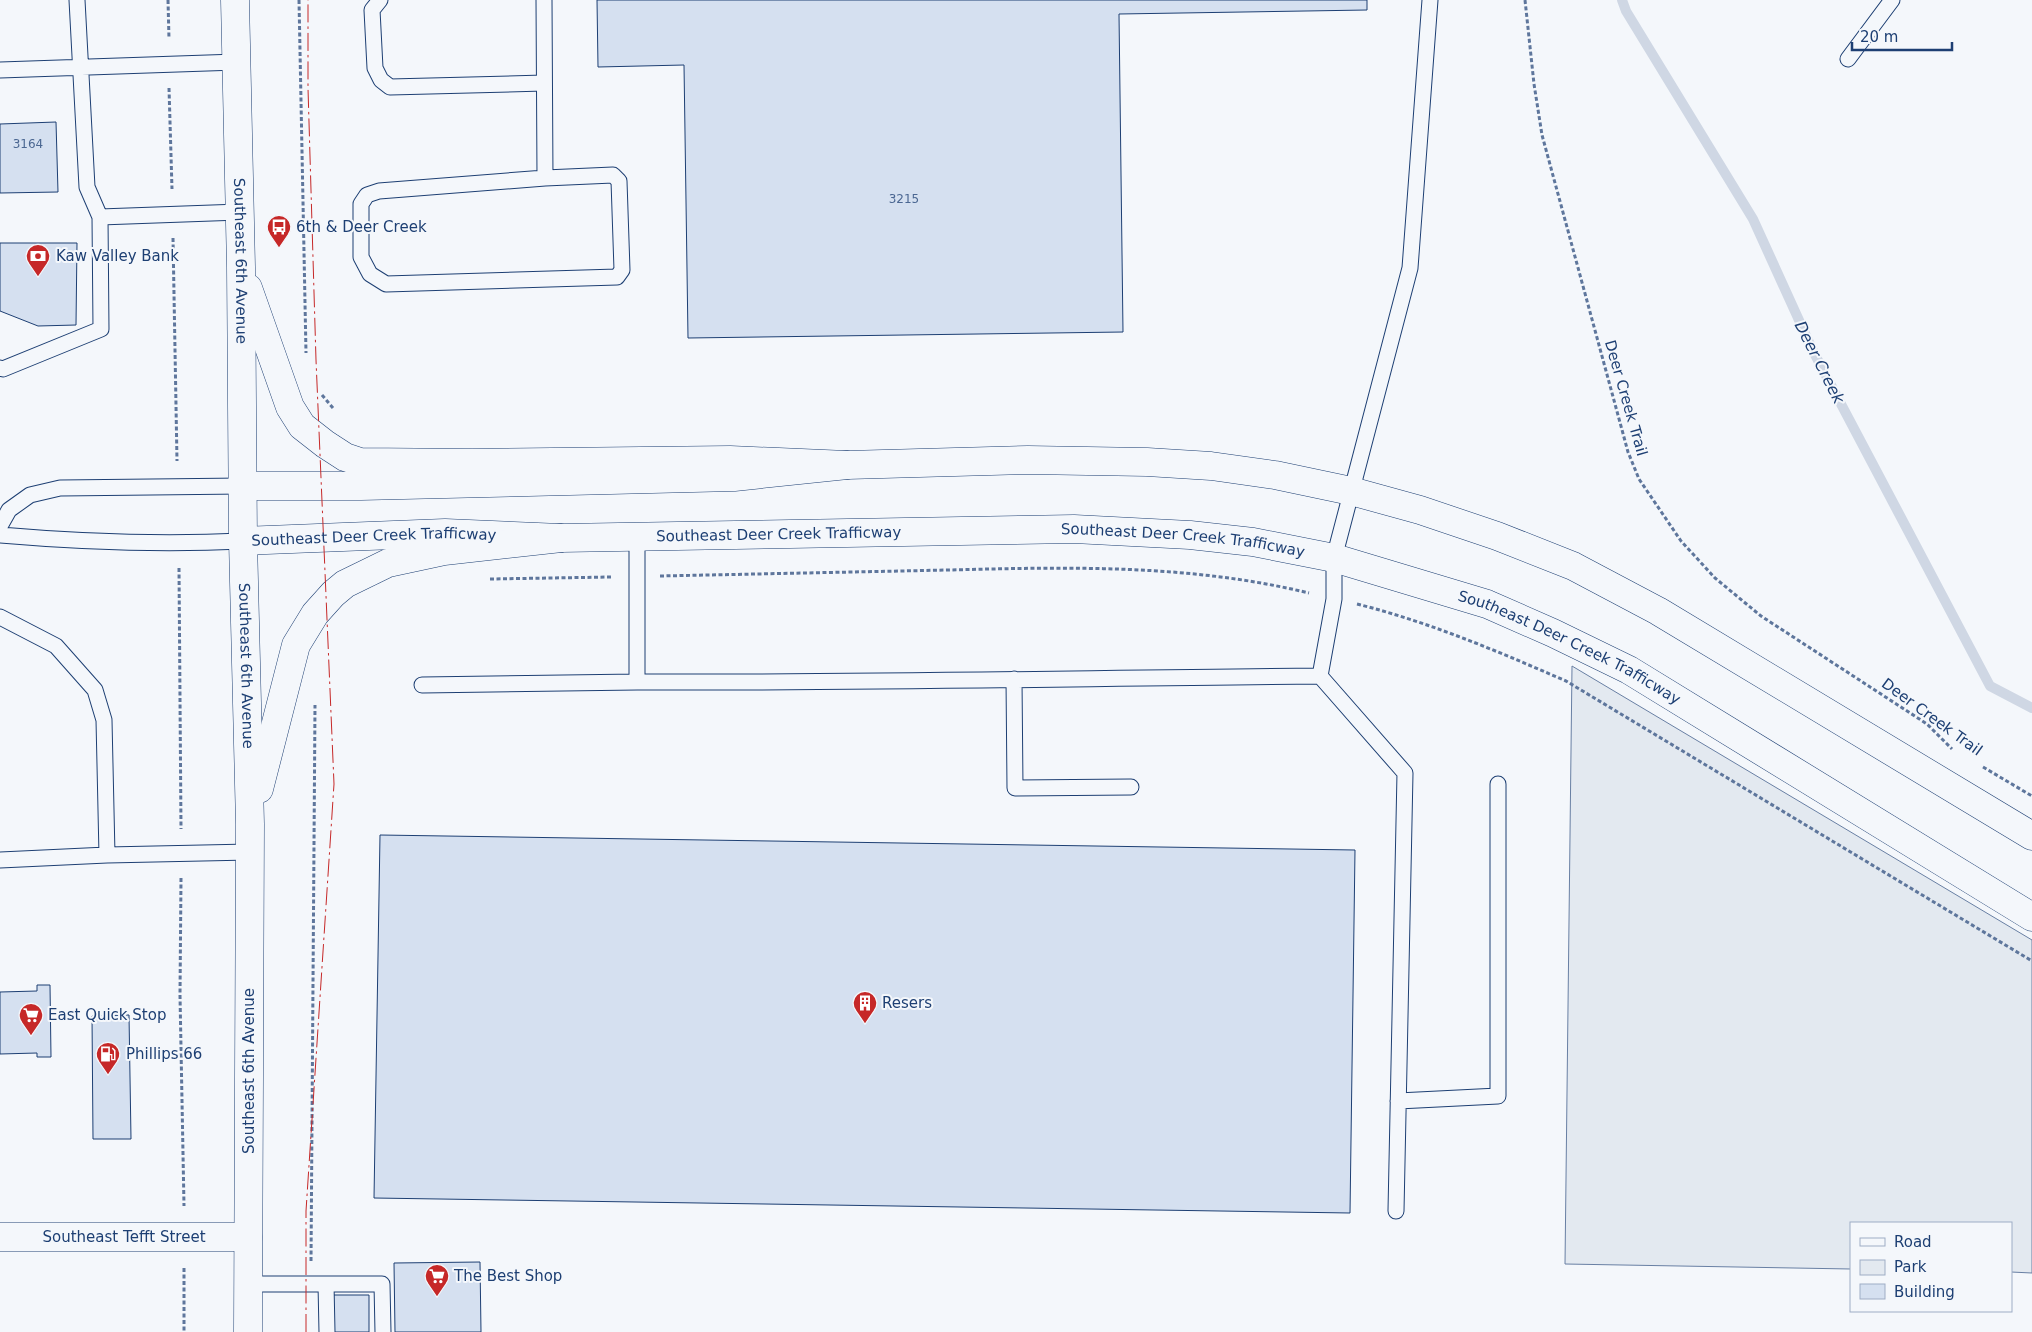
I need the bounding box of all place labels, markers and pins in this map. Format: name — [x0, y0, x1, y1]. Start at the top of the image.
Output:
bus stop icon: 6th & Deer Creek — [266, 214, 292, 248]
place label: 6th & Deer Creek — [296, 218, 427, 236]
bank icon: Kaw Valley Bank — [25, 243, 51, 277]
place label: Kaw Valley Bank — [56, 247, 179, 265]
building icon: Resers — [852, 990, 878, 1024]
place label: Resers — [882, 994, 932, 1012]
supermarket icon: East Quick Stop — [18, 1002, 44, 1036]
place label: East Quick Stop — [48, 1006, 166, 1024]
fuel station icon: Phillips 66 — [95, 1041, 121, 1075]
place label: Phillips 66 — [126, 1045, 202, 1063]
supermarket icon: The Best Shop — [424, 1263, 450, 1297]
place label: The Best Shop — [453, 1267, 562, 1285]

